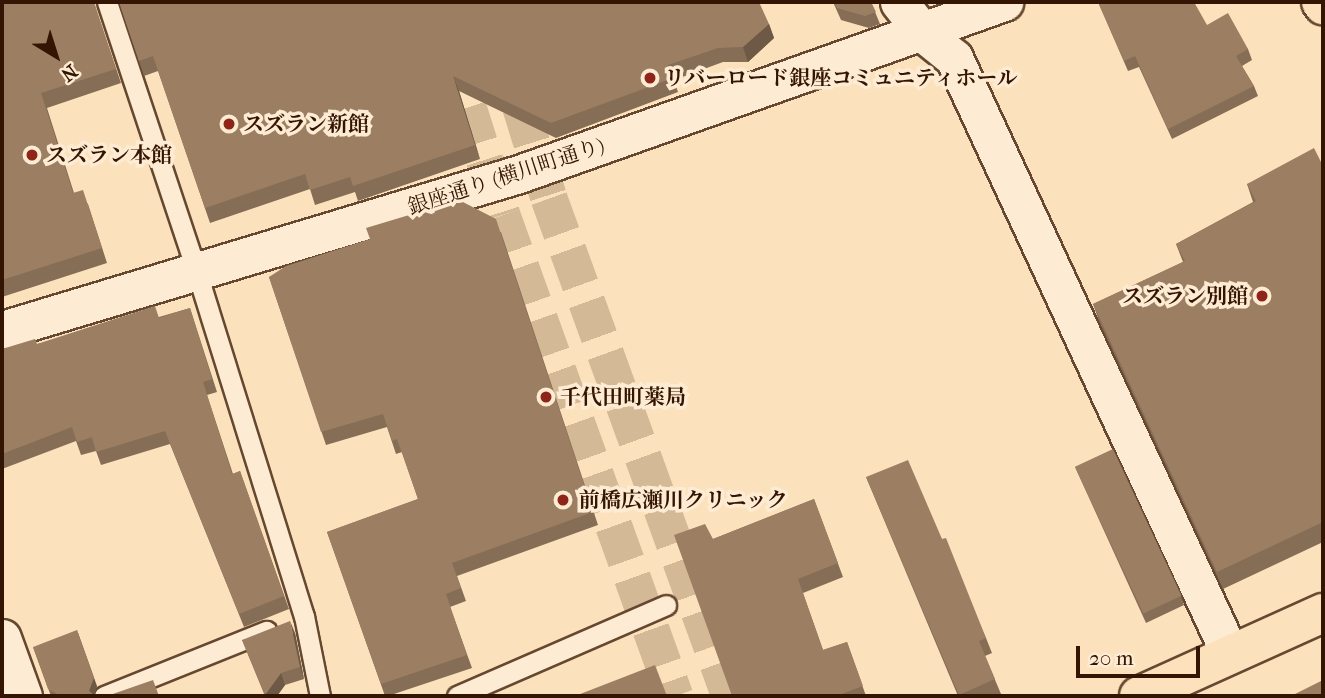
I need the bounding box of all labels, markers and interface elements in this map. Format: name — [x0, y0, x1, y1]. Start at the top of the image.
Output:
north arrow — [21, 21, 91, 91]
text: N — [56, 59, 81, 86]
place label: リバーロード銀座コミュニティホール — [664, 65, 1021, 91]
marker: リバーロード銀座コミュニティホール — [642, 70, 658, 86]
place label: スズラン新館 — [243, 111, 369, 137]
marker: スズラン新館 — [221, 116, 237, 132]
street label: 銀座通り (横川町通り) — [405, 132, 607, 220]
place label: スズラン本館 — [46, 142, 172, 168]
marker: スズラン本館 — [24, 147, 40, 163]
place label: スズラン別館 — [1122, 283, 1248, 309]
marker: スズラン別館 — [1254, 288, 1270, 304]
place label: 千代田町薬局 — [560, 384, 686, 410]
marker: 千代田町薬局 — [538, 389, 554, 405]
place label: 前橋広瀬川クリニック — [579, 487, 789, 513]
marker: 前橋広瀬川クリニック — [553, 490, 573, 510]
scale bar — [1080, 632, 1204, 676]
text: 20 m — [1089, 646, 1133, 670]

